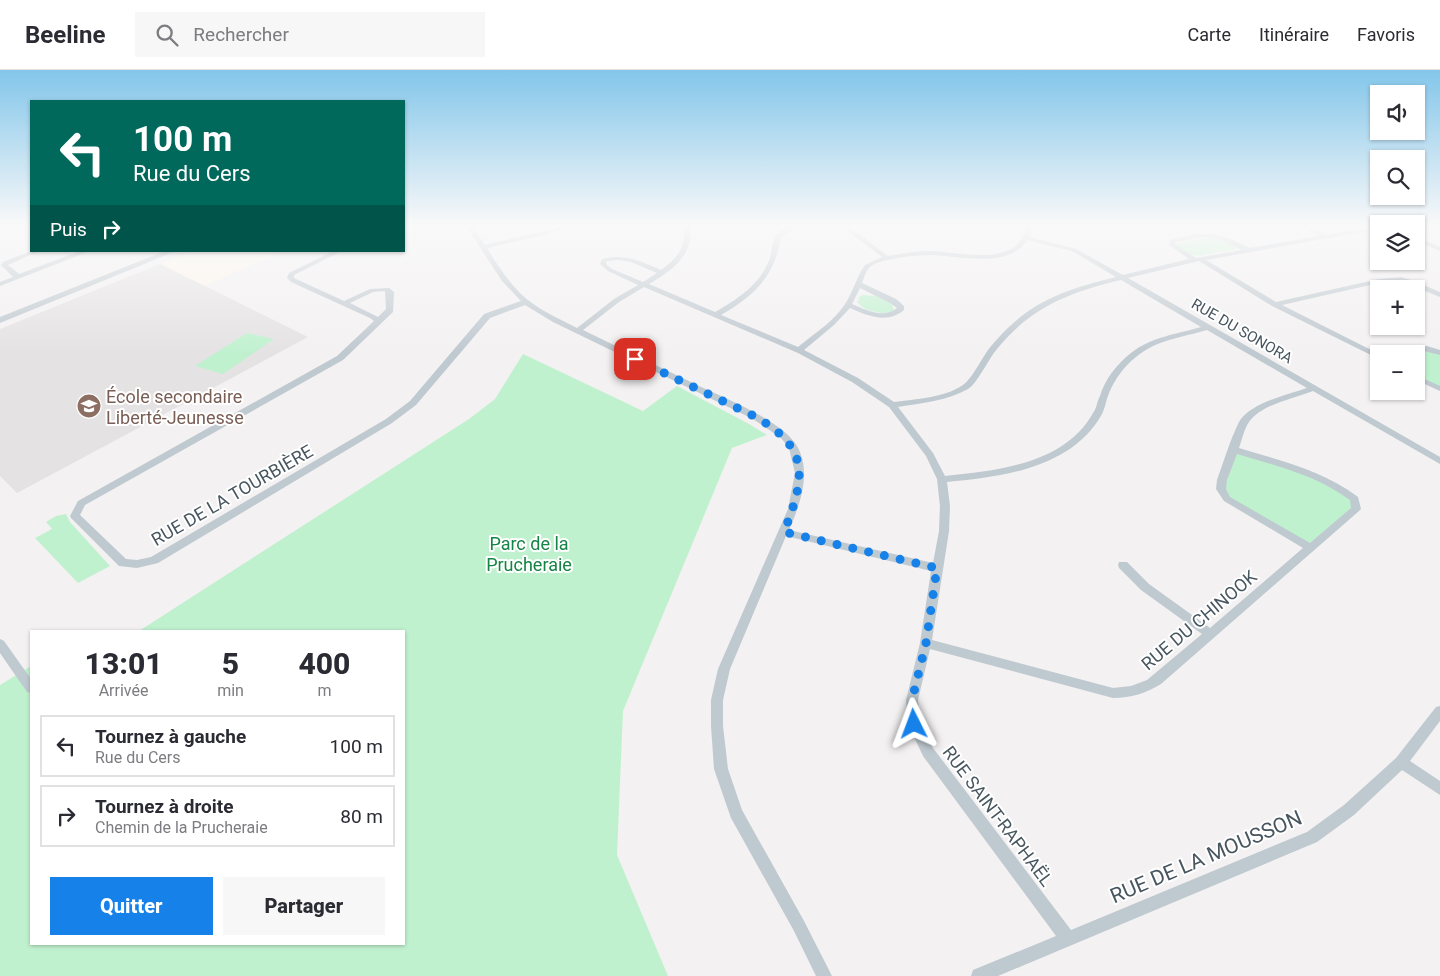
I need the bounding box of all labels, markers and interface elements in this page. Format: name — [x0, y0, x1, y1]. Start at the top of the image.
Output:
search box — [135, 12, 485, 57]
text: Beeline — [25, 21, 105, 49]
icon: search — [153, 21, 181, 49]
text: Rechercher — [193, 23, 289, 46]
text: Carte — [1188, 24, 1231, 45]
text: Itinéraire — [1259, 24, 1329, 45]
text: Favoris — [1357, 24, 1415, 45]
map controls — [1370, 85, 1425, 400]
button: sound — [1370, 85, 1425, 140]
text: 100 m — [133, 119, 232, 160]
icon: left — [50, 120, 115, 185]
button: search — [1370, 150, 1425, 205]
text: Rue du Cers — [133, 161, 251, 186]
icon: right — [97, 215, 125, 243]
button: layers — [1370, 215, 1425, 270]
text: Puis — [50, 218, 87, 241]
button: + — [1370, 280, 1425, 335]
street label: RUE DU SONORA — [1188, 295, 1296, 367]
pin — [614, 338, 656, 380]
icon: arrive — [621, 345, 649, 373]
button: − — [1370, 345, 1425, 400]
place label: École secondaire Liberté-Jeunesse — [106, 386, 244, 428]
school or university icon: École secondaire Liberté-Jeunesse — [76, 393, 102, 419]
street label: RUE DE LA TOURBIÈRE — [148, 440, 316, 550]
park label: Parc de la Prucheraie — [486, 533, 572, 575]
street label: RUE DU CHINOOK — [1137, 565, 1261, 674]
text: 13:01 — [85, 646, 163, 681]
text: 5 — [222, 646, 239, 681]
text: 400 — [298, 646, 350, 681]
text: Arrivée — [99, 681, 148, 700]
text: min — [217, 681, 244, 700]
text: m — [317, 681, 331, 700]
position arrow — [887, 697, 939, 749]
text: Tournez à gauche — [95, 725, 246, 748]
icon: left — [52, 732, 80, 760]
text: 100 m — [330, 735, 383, 758]
street label: RUE SAINT-RAPHAËL — [938, 742, 1058, 890]
text: Rue du Cers — [95, 748, 181, 767]
text: Tournez à droite — [95, 795, 234, 818]
icon: right — [52, 802, 80, 830]
text: 80 m — [340, 805, 383, 828]
street label: RUE DE LA MOUSSON — [1107, 806, 1305, 908]
text: Chemin de la Prucheraie — [95, 818, 268, 837]
button: Quitter — [50, 877, 213, 935]
button: Partager — [223, 877, 385, 935]

